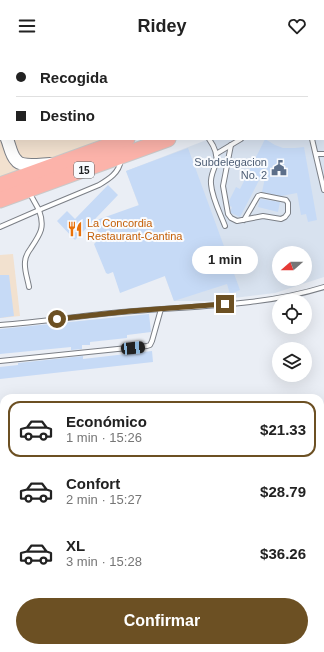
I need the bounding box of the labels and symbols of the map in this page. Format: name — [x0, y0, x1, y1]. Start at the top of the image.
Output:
place label: Subdelegacion No. 2 — [194, 156, 267, 181]
public building icon: Subdelegacion No. 2 — [270, 159, 288, 177]
road number: 15 — [74, 162, 94, 178]
place label: La Concordia Restaurant-Cantina — [87, 217, 183, 242]
restaurant icon: La Concordia Restaurant-Cantina — [66, 220, 84, 238]
callout: 1 min — [192, 246, 258, 274]
north arrow — [272, 246, 312, 286]
route end — [216, 295, 234, 313]
route start — [48, 310, 66, 328]
car — [120, 341, 146, 355]

